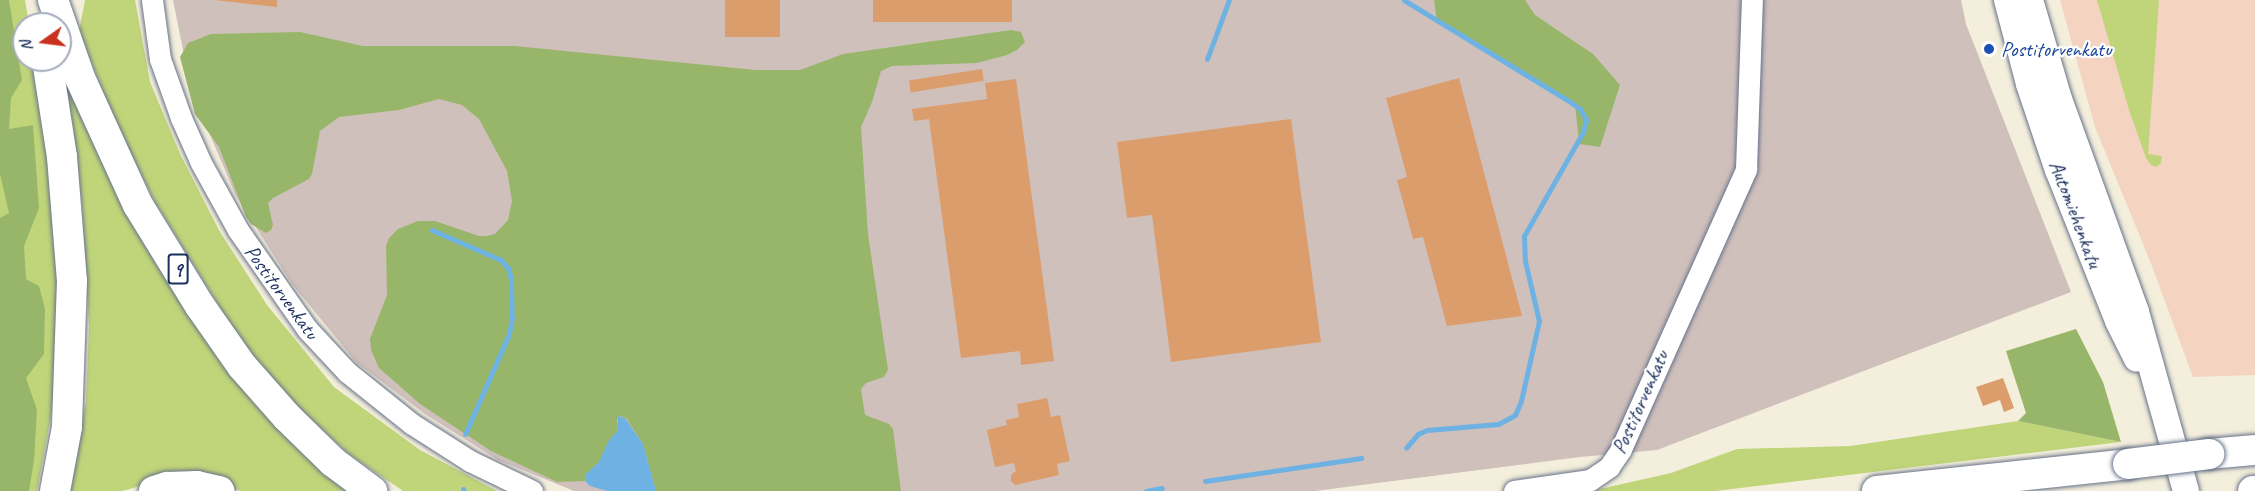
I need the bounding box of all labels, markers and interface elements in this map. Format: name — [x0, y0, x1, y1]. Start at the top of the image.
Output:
north arrow — [12, 12, 72, 72]
place label: Postitorvenkatu — [2001, 36, 2112, 62]
text: N — [16, 39, 37, 53]
marker: Postitorvenkatu — [1982, 42, 1996, 56]
street label: Automiehenkatu — [2044, 157, 2108, 271]
street label: Postitorvenkatu — [239, 240, 325, 344]
road number: 9 — [168, 252, 188, 286]
street label: Postitorvenkatu — [1606, 346, 1674, 458]

